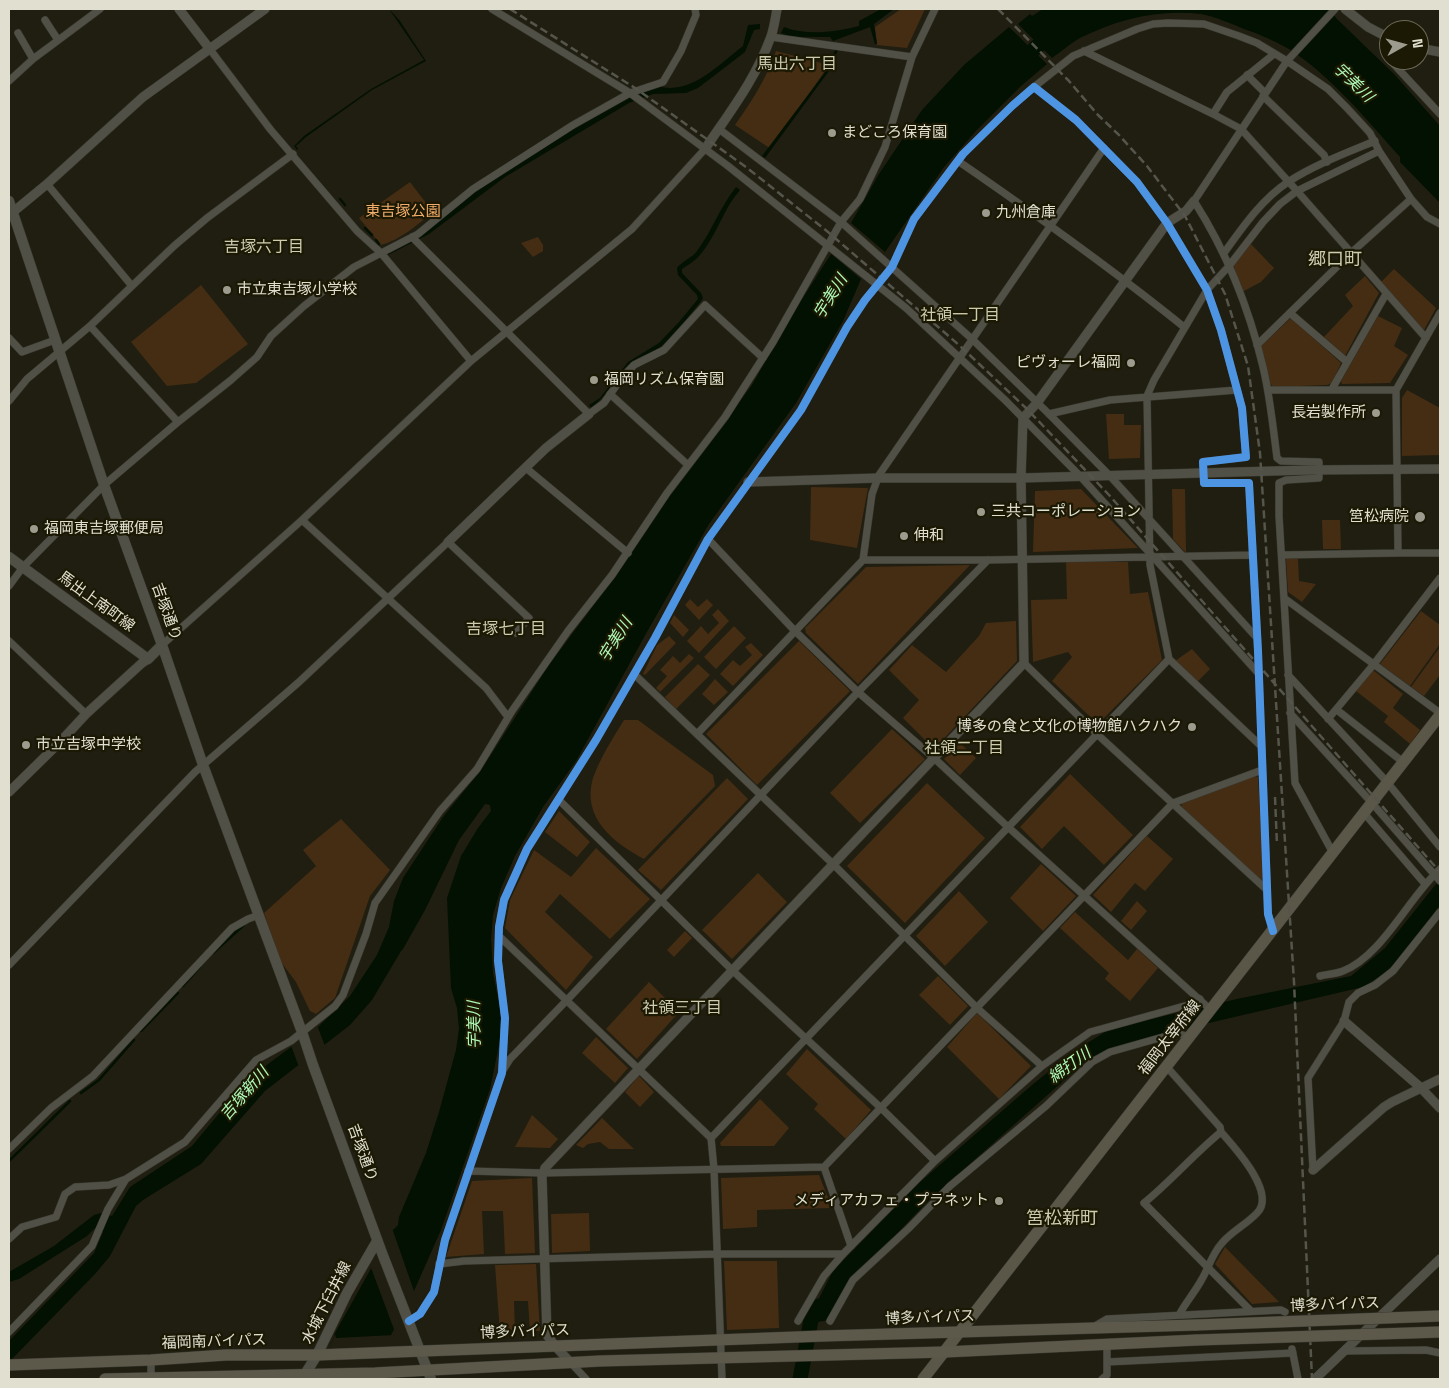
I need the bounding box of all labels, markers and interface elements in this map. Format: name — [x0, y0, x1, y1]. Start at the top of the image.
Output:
north arrow — [1379, 20, 1429, 70]
text: N — [1408, 38, 1427, 49]
district label: 馬出六丁目 — [757, 55, 837, 75]
water label: 宇美川 — [1329, 59, 1377, 107]
place label: まどころ保育園 — [842, 124, 947, 142]
marker: まどころ保育園 — [826, 127, 838, 139]
park label: 東吉塚公園 — [366, 203, 440, 221]
place label: 九州倉庫 — [996, 204, 1056, 222]
marker: 九州倉庫 — [980, 207, 992, 219]
district label: 吉塚六丁目 — [224, 238, 304, 258]
district label: 郷口町 — [1308, 249, 1362, 271]
water label: 宇美川 — [810, 272, 852, 322]
place label: 市立東吉塚小学校 — [237, 281, 357, 299]
marker: 市立東吉塚小学校 — [221, 284, 233, 296]
district label: 社領一丁目 — [920, 306, 1000, 326]
place label: ピヴォーレ福岡 — [1016, 354, 1121, 372]
marker: ピヴォーレ福岡 — [1125, 357, 1137, 369]
place label: 福岡リズム保育園 — [604, 371, 724, 389]
marker: 福岡リズム保育園 — [588, 374, 600, 386]
place label: 長岩製作所 — [1291, 404, 1366, 422]
marker: 長岩製作所 — [1370, 407, 1382, 419]
place label: 三共コーポレーション — [991, 503, 1141, 521]
marker: 三共コーポレーション — [975, 506, 987, 518]
place label: 筥松病院 — [1349, 508, 1409, 526]
marker: 筥松病院 — [1413, 510, 1427, 524]
place label: 福岡東吉塚郵便局 — [44, 520, 164, 538]
marker: 福岡東吉塚郵便局 — [28, 523, 40, 535]
place label: 伸和 — [914, 527, 944, 545]
marker: 伸和 — [898, 530, 910, 542]
street label: 馬出上南町線 — [54, 568, 138, 636]
street label: 吉塚通り — [147, 581, 185, 643]
water label: 宇美川 — [595, 615, 637, 665]
district label: 吉塚七丁目 — [466, 620, 546, 640]
place label: 博多の食と文化の博物館ハクハク — [957, 718, 1182, 736]
marker: 博多の食と文化の博物館ハクハク — [1186, 721, 1198, 733]
place label: 市立吉塚中学校 — [36, 736, 141, 754]
marker: 市立吉塚中学校 — [20, 739, 32, 751]
district label: 社領二丁目 — [924, 739, 1004, 759]
street label: 福岡太宰府線 — [1135, 997, 1205, 1079]
district label: 社領三丁目 — [642, 999, 722, 1019]
water label: 宇美川 — [465, 1001, 485, 1049]
water label: 綿打川 — [1045, 1044, 1095, 1088]
water label: 吉塚新川 — [217, 1064, 273, 1124]
street label: 吉塚通り — [343, 1122, 381, 1184]
place label: メディアカフェ・プラネット — [794, 1192, 989, 1210]
marker: メディアカフェ・プラネット — [993, 1195, 1005, 1207]
district label: 筥松新町 — [1026, 1208, 1098, 1230]
street label: 水城下臼井線 — [299, 1259, 355, 1347]
street label: 博多バイパス — [1290, 1294, 1380, 1316]
street label: 博多バイパス — [885, 1307, 975, 1329]
street label: 博多バイパス — [480, 1321, 570, 1343]
street label: 福岡南バイパス — [161, 1331, 267, 1353]

